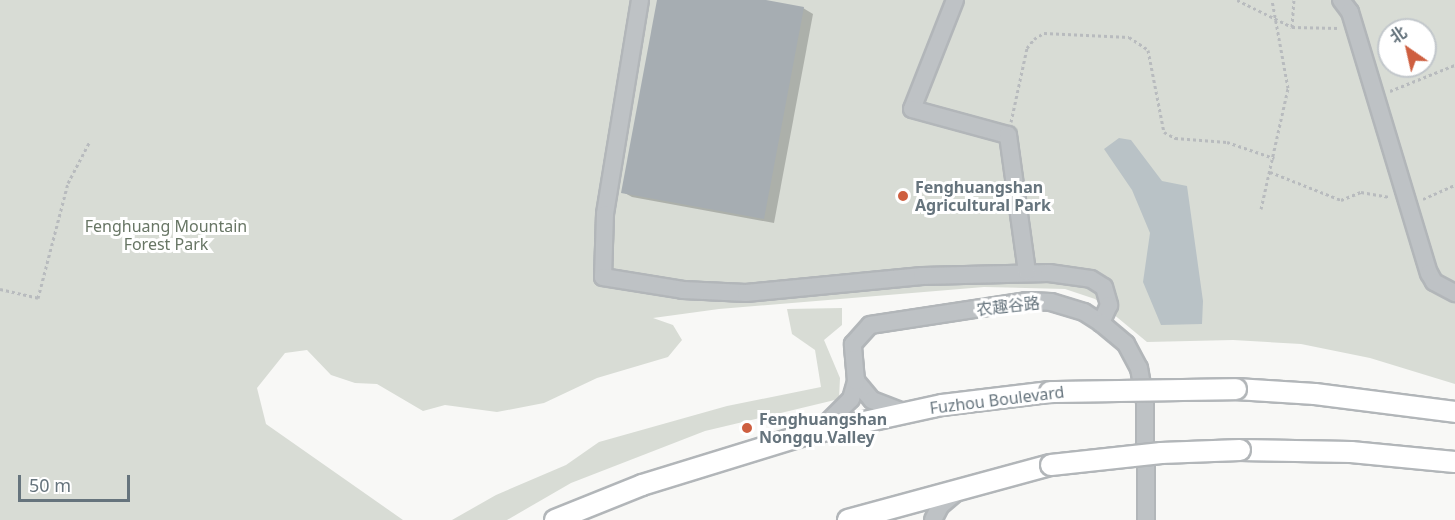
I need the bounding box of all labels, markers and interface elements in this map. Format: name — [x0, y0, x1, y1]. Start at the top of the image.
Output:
north arrow — [1377, 18, 1437, 78]
text: 北 — [1385, 21, 1411, 48]
place label: Fenghuangshan Agricultural Park — [915, 177, 1051, 215]
marker: Fenghuangshan Agricultural Park — [896, 189, 910, 203]
park label: Fenghuang Mountain Forest Park — [85, 216, 247, 254]
street label: 农趣谷路 — [975, 293, 1041, 319]
street label: Fuzhou Boulevard — [929, 382, 1065, 418]
place label: Fenghuangshan Nongqu Valley — [759, 409, 887, 447]
marker: Fenghuangshan Nongqu Valley — [740, 421, 754, 435]
scale bar — [21, 463, 134, 501]
text: 50 m — [29, 473, 71, 497]

